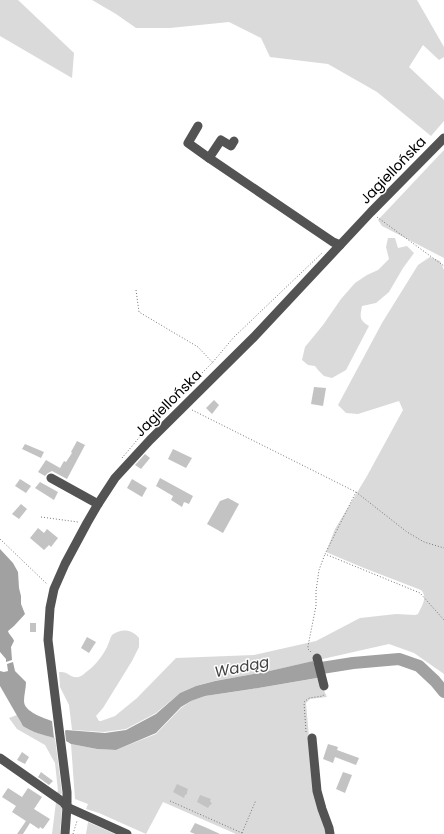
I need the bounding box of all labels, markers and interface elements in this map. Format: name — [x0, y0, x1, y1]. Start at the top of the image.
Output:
street label: Jagiellońska — [355, 132, 431, 208]
street label: Jagiellońska — [130, 365, 206, 441]
water label: Wadąg — [213, 651, 271, 682]

